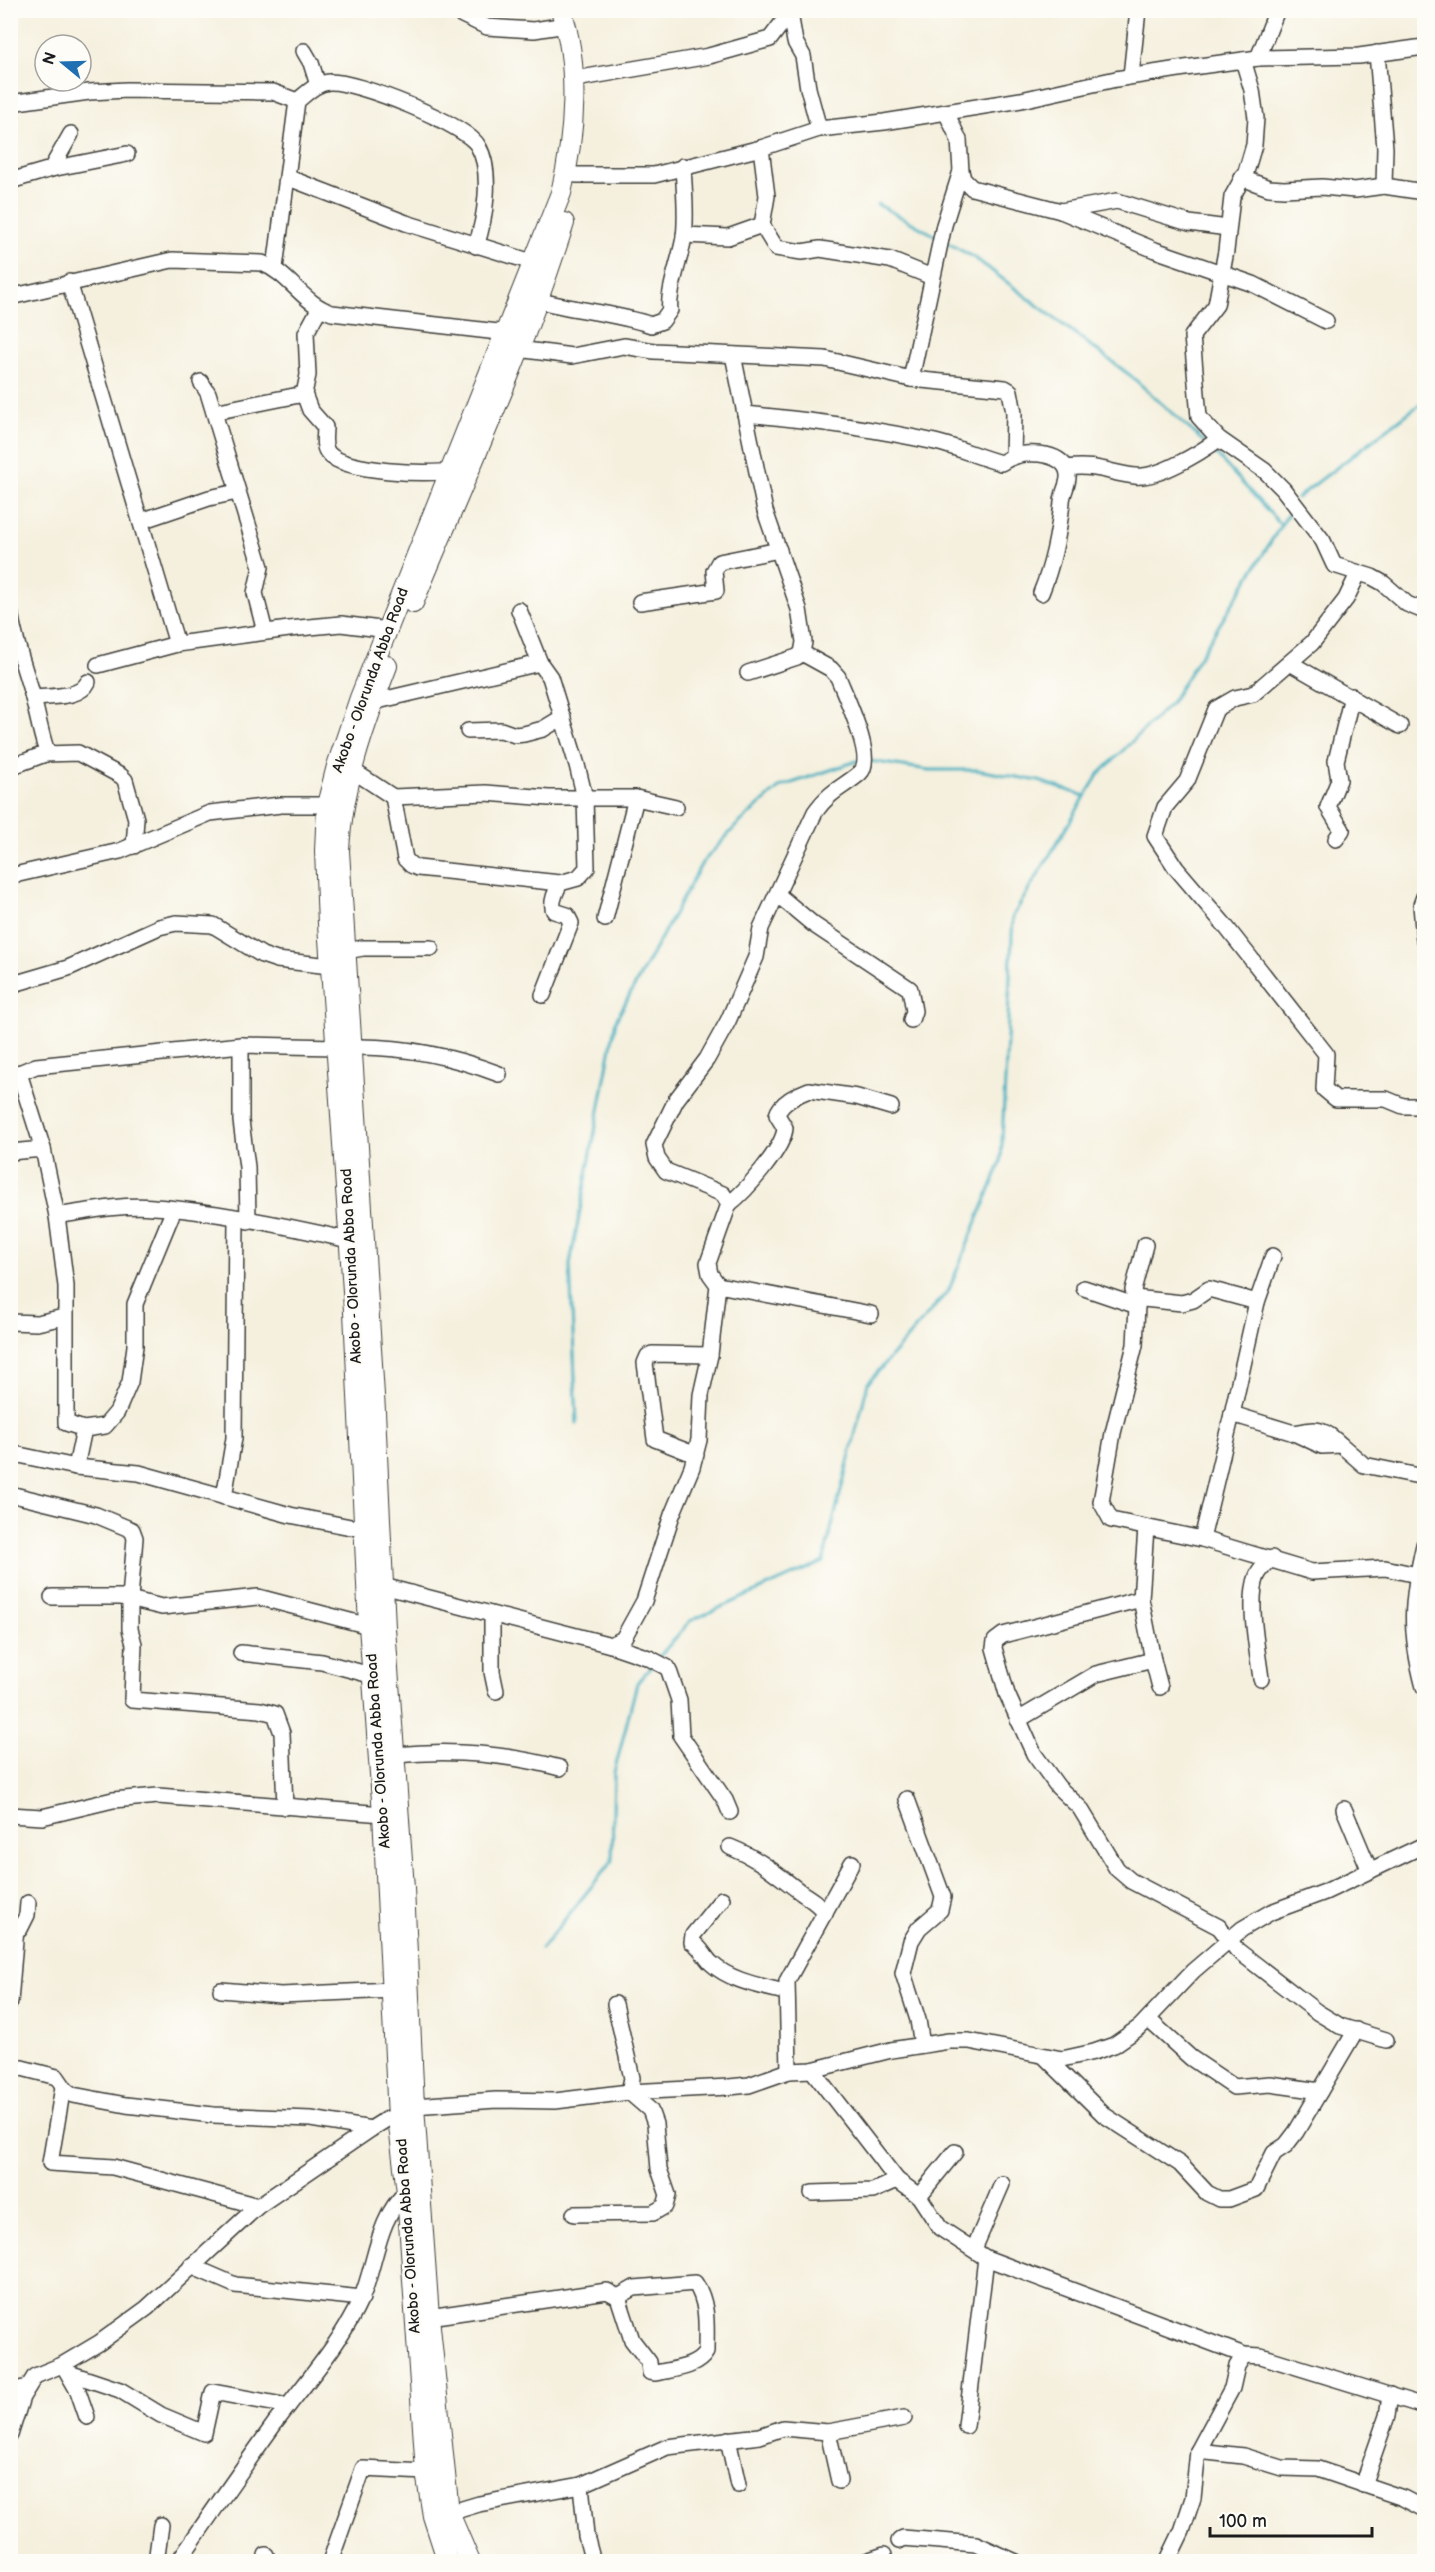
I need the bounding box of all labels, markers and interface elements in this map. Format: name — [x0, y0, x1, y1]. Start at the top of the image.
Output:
north arrow — [33, 33, 93, 93]
text: N — [39, 50, 61, 67]
street label: Akobo - Olorunda Abba Road — [328, 585, 413, 775]
street label: Akobo - Olorunda Abba Road — [337, 1168, 366, 1364]
street label: Akobo - Olorunda Abba Road — [362, 1653, 395, 1849]
street label: Akobo - Olorunda Abba Road — [392, 2138, 425, 2334]
scale bar — [1210, 2500, 1372, 2538]
text: 100 m — [1219, 2511, 1267, 2532]

